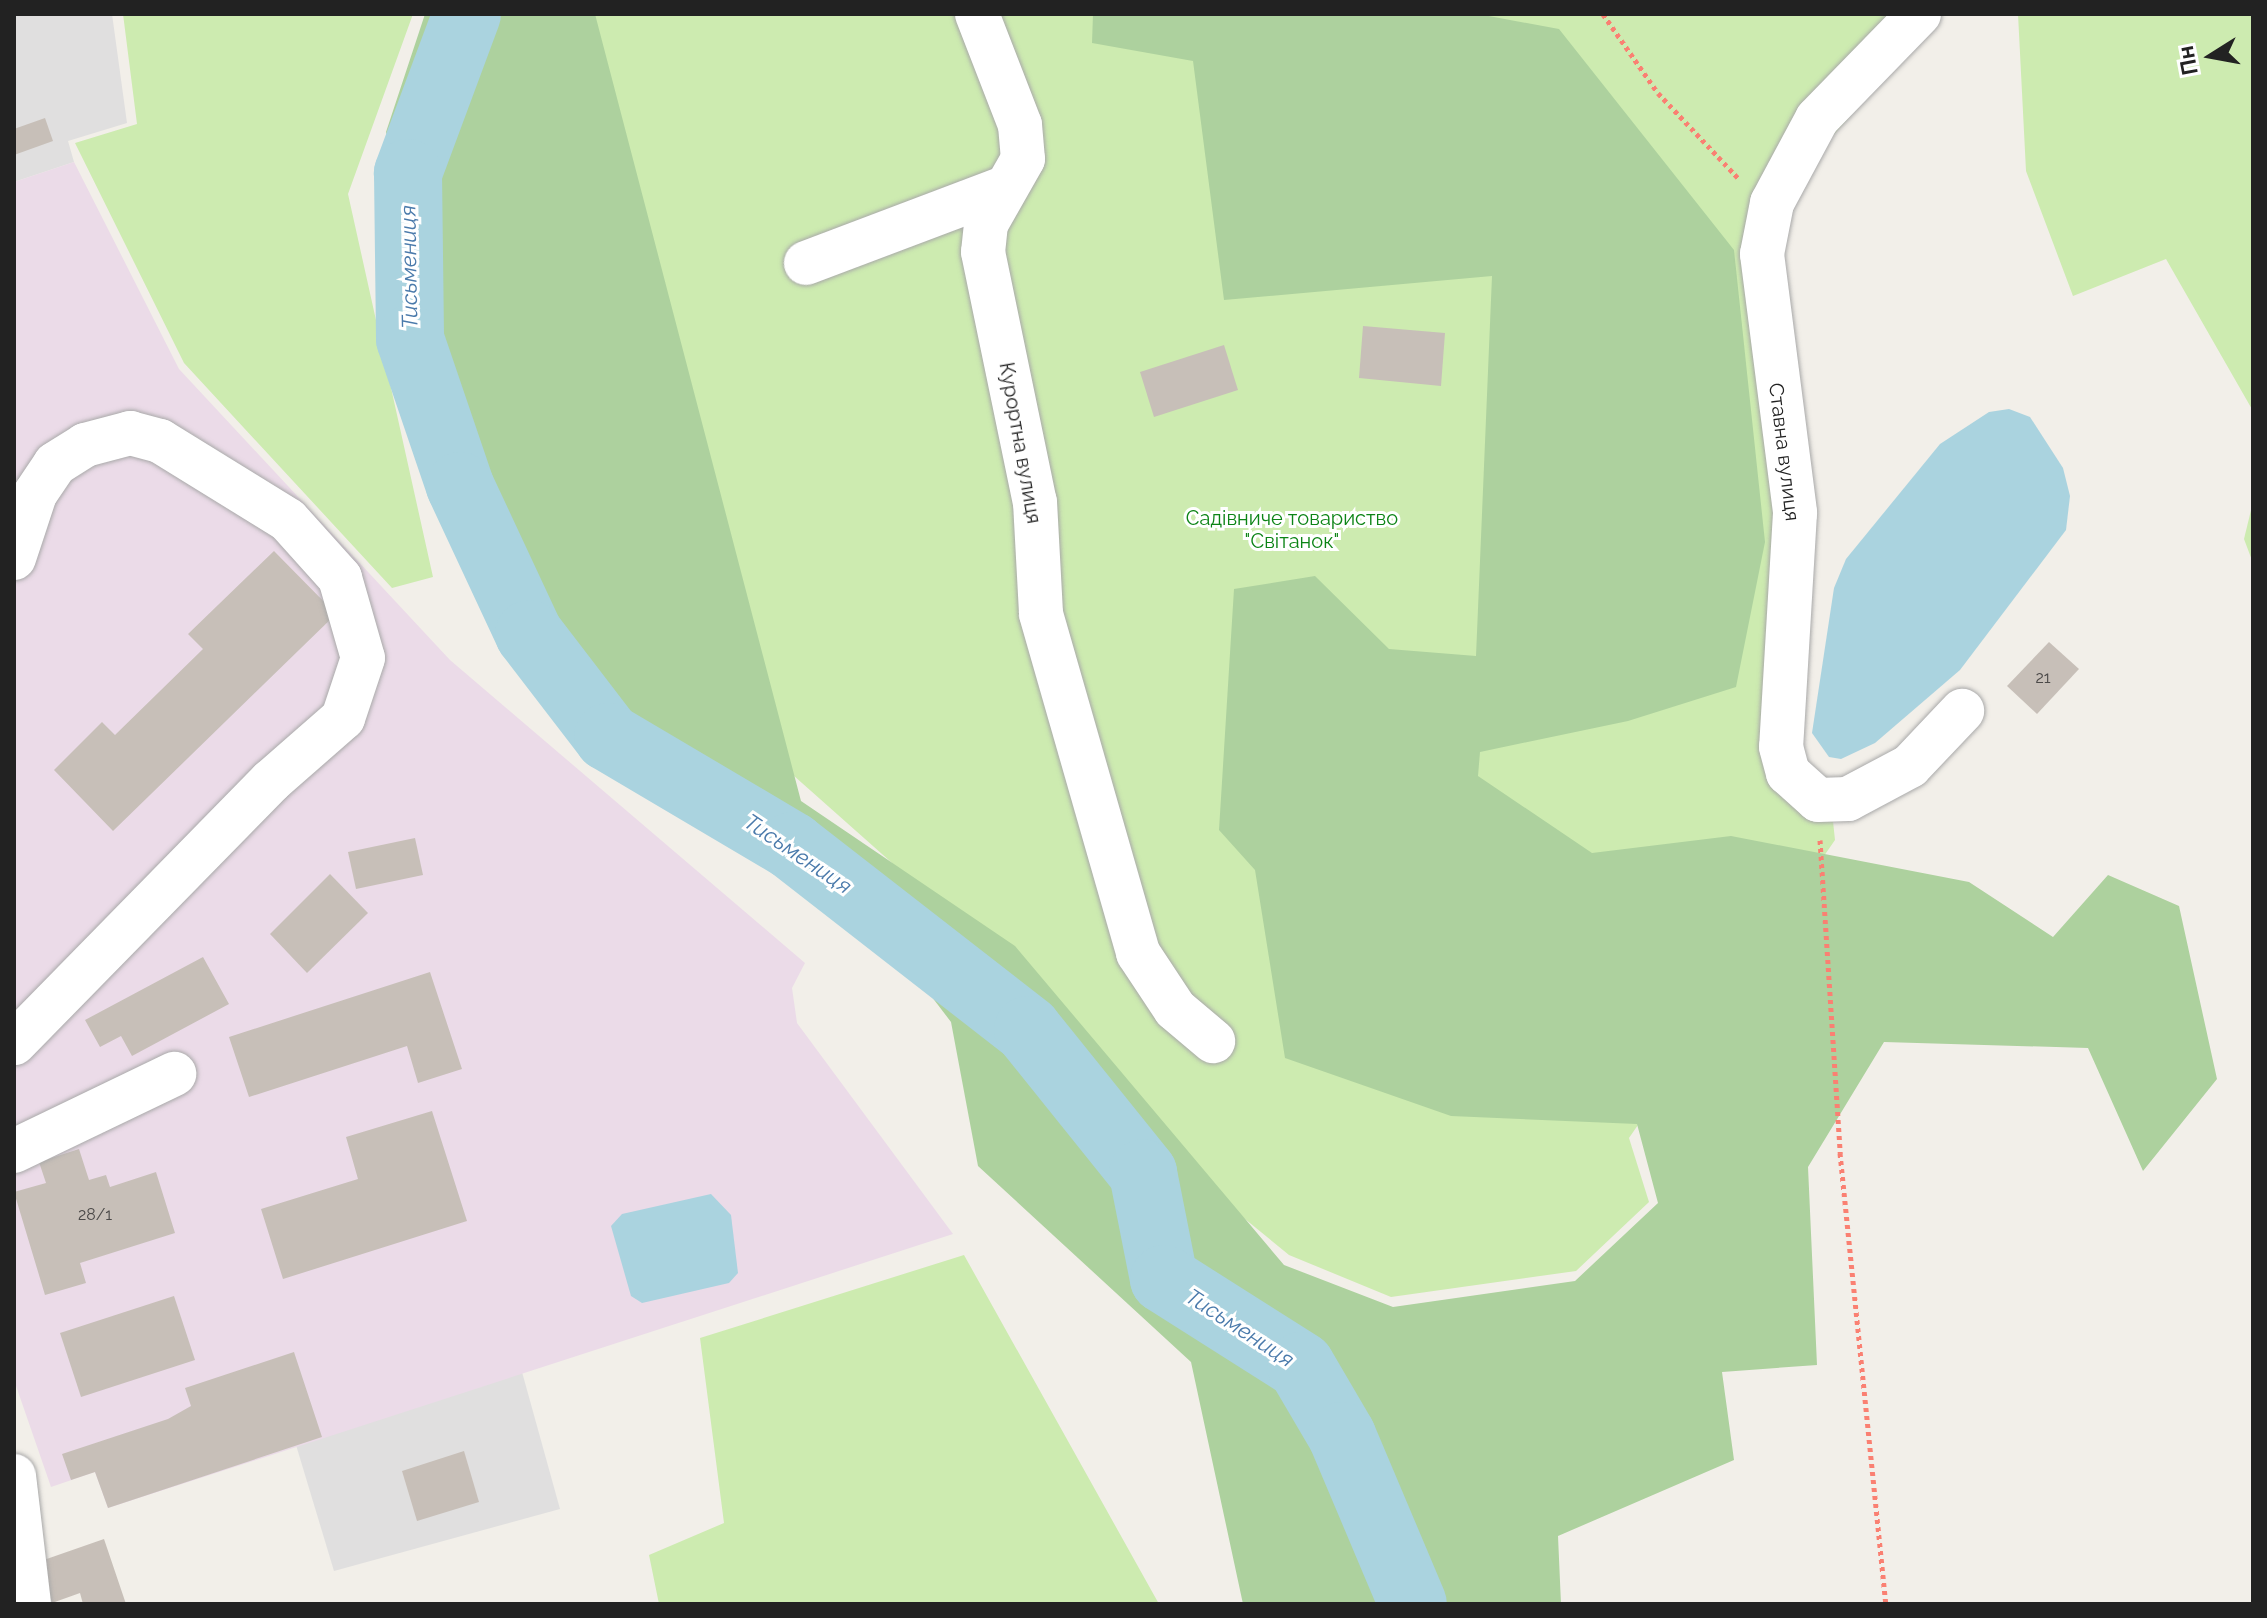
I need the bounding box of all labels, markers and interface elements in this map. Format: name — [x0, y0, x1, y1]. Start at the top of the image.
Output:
north arrow — [2171, 16, 2251, 96]
text: Пн — [2172, 44, 2203, 77]
water label: Тисьмениця — [395, 205, 423, 329]
street label: Курортна вулиця — [994, 360, 1046, 526]
street label: Ставна вулиця — [1764, 381, 1804, 523]
park label: Садівниче товариство "Світанок" — [1186, 506, 1398, 553]
house number: 21 — [2035, 668, 2051, 688]
water label: Тисьмениця — [739, 808, 857, 900]
house number: 28/1 — [78, 1205, 112, 1225]
water label: Тисьмениця — [1181, 1283, 1299, 1373]

